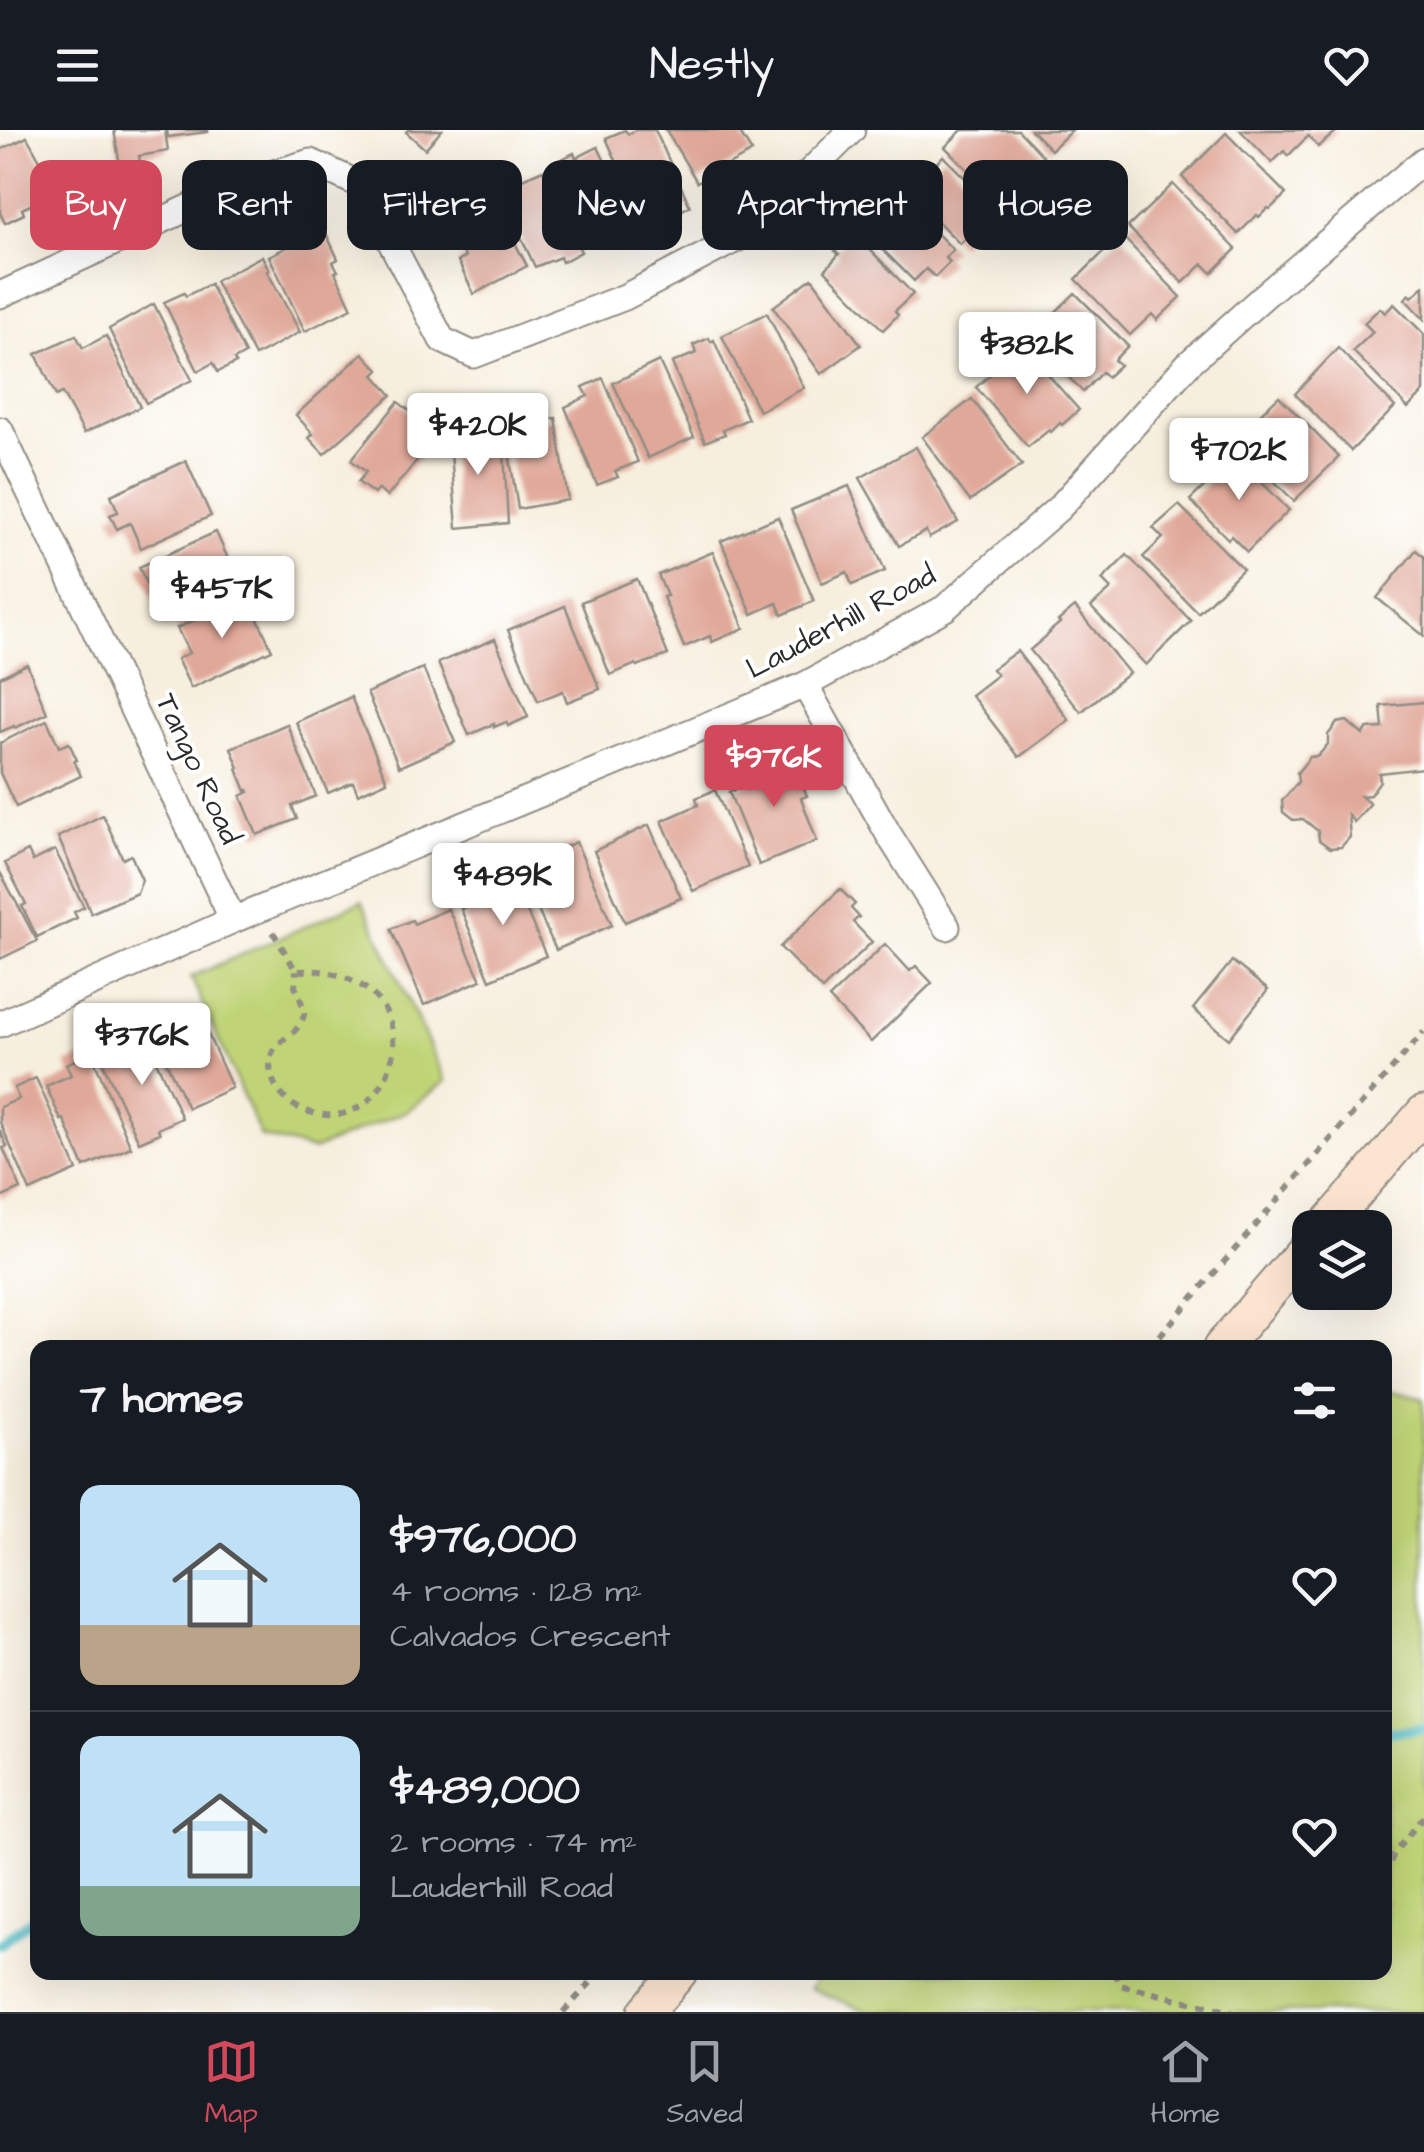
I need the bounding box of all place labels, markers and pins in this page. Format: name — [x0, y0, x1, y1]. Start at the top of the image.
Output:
pin: $382K — [957, 312, 1097, 397]
pin: $420K — [408, 393, 548, 478]
pin: $702K — [1169, 418, 1309, 503]
pin: $457K — [152, 556, 292, 641]
pin: $976K — [704, 725, 844, 810]
pin: $489K — [433, 843, 573, 928]
pin: $376K — [72, 1003, 212, 1088]

